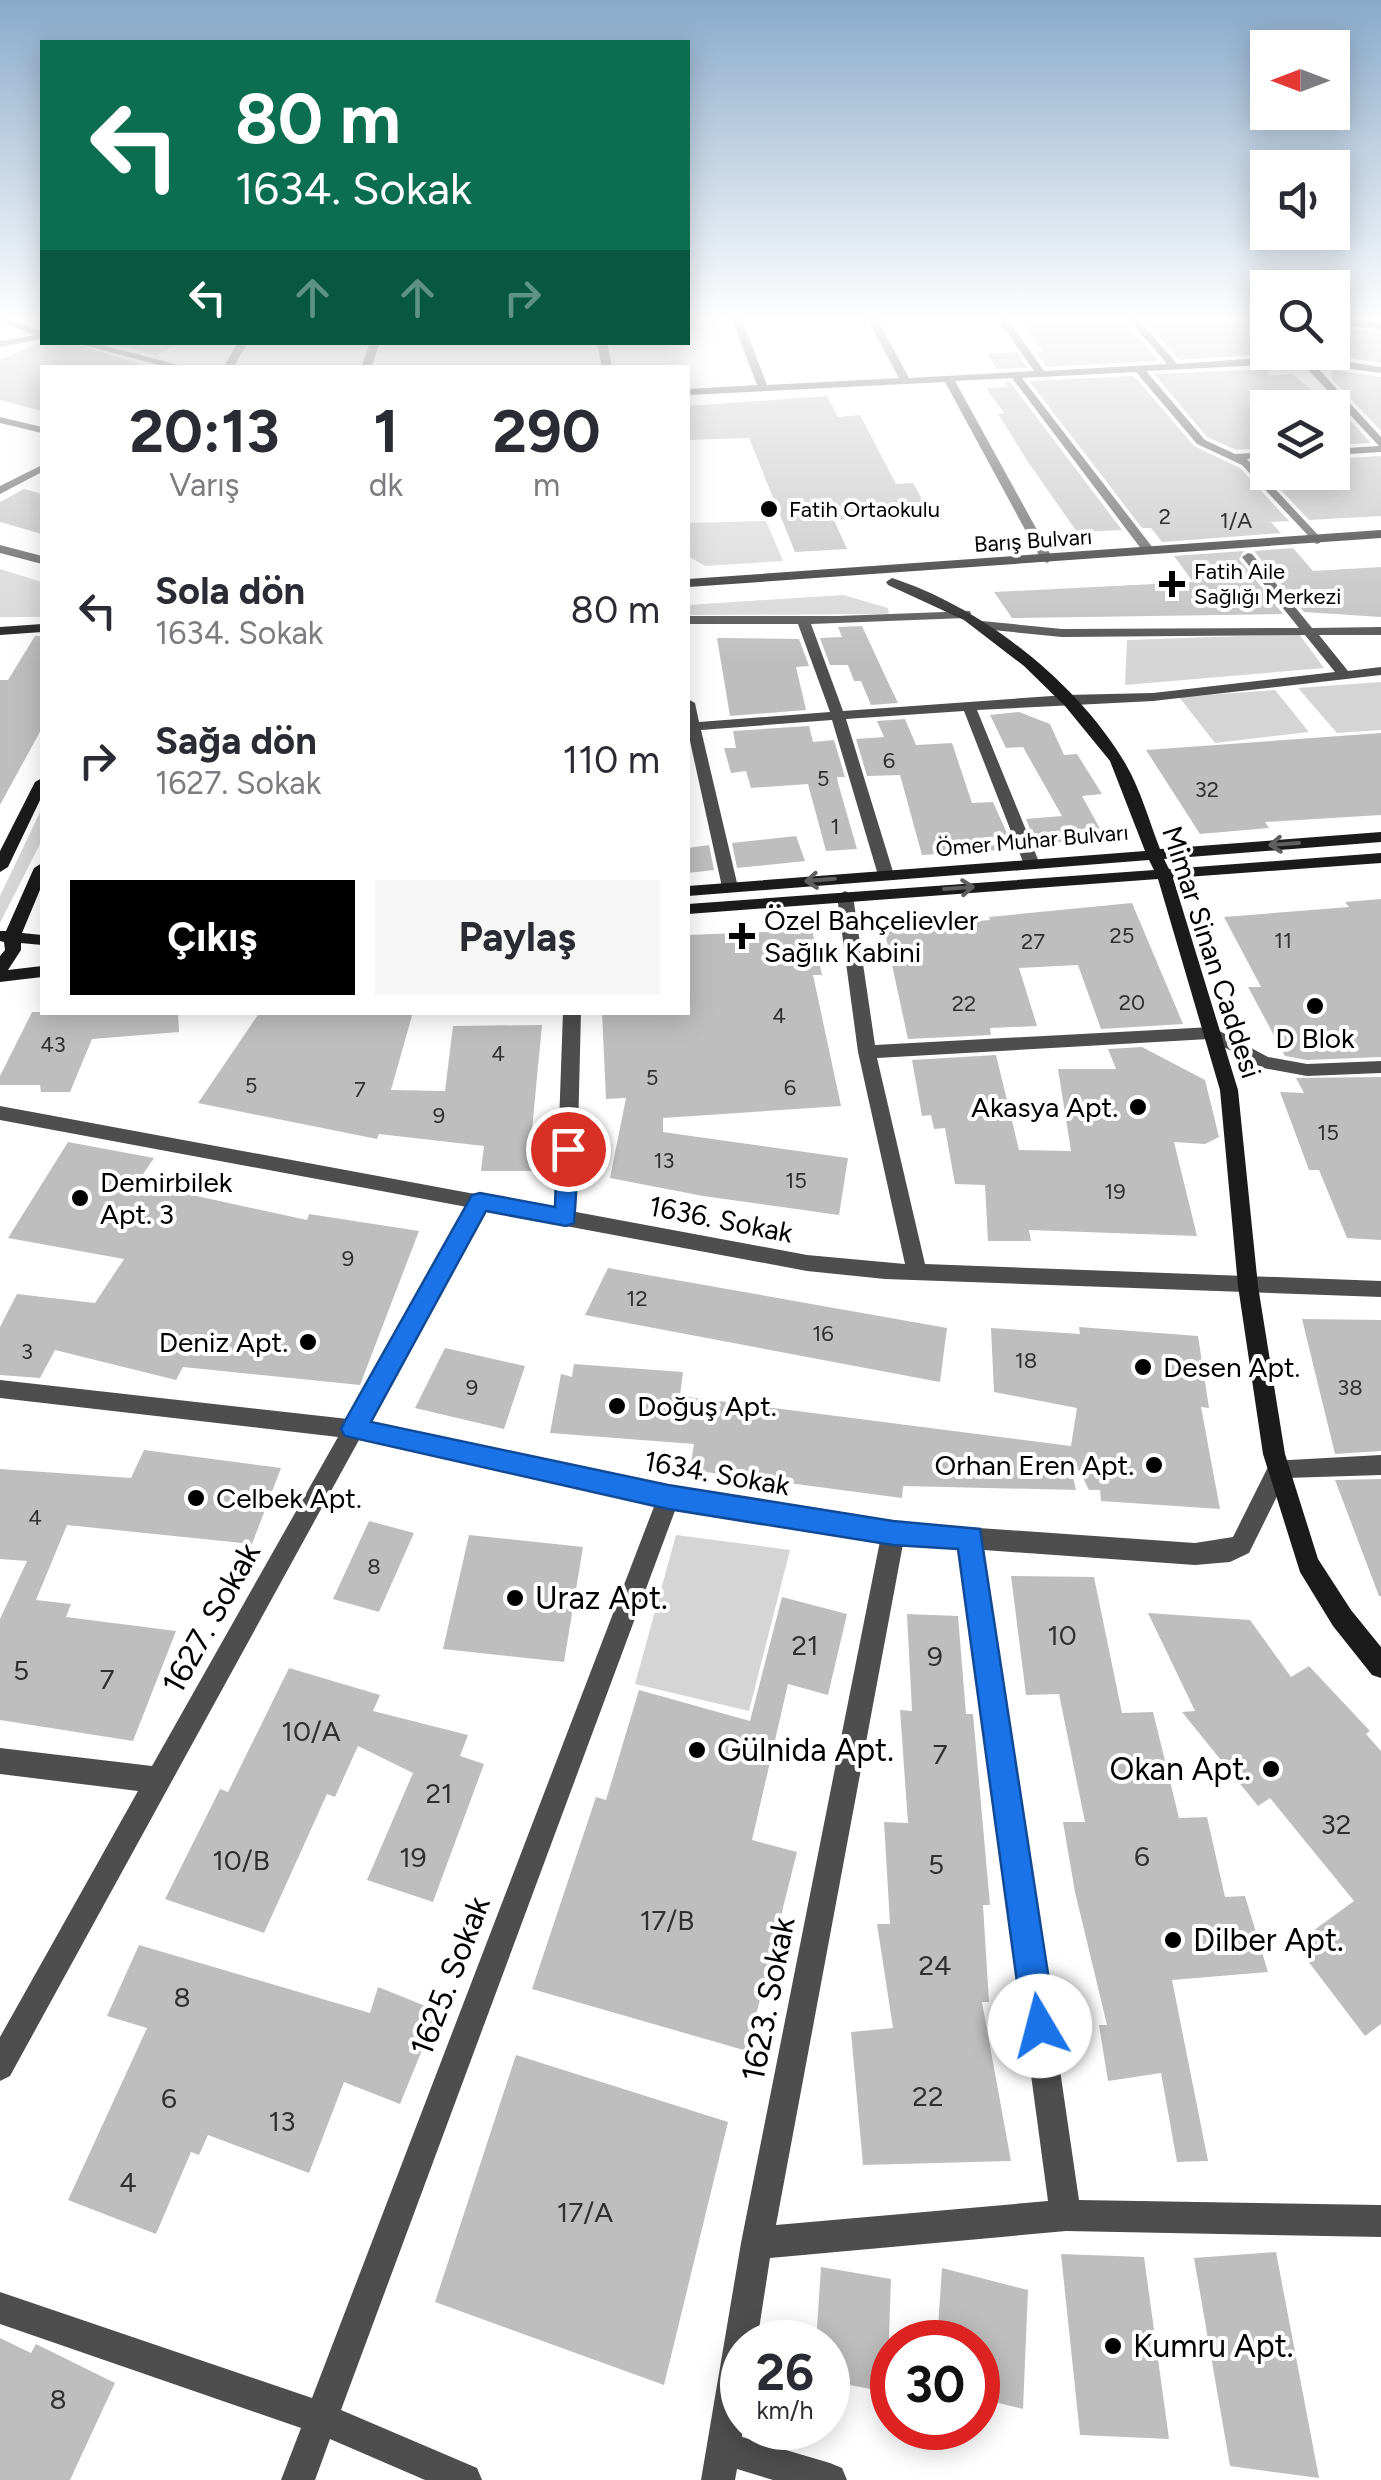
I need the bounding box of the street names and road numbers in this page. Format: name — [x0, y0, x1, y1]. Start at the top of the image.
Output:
street label: Barış Bulvarı — [973, 523, 1093, 558]
street label: Ömer Muhar Bulvarı — [935, 819, 1130, 862]
street label: Mimar Sinan Caddesi — [1155, 822, 1269, 1082]
street label: 1636. Sokak — [646, 1188, 796, 1250]
street label: 1634. Sokak — [641, 1443, 793, 1503]
street label: 1627. Sokak — [154, 1536, 268, 1700]
street label: 1625. Sokak — [402, 1891, 498, 2061]
street label: 1623. Sokak — [733, 1913, 803, 2084]

